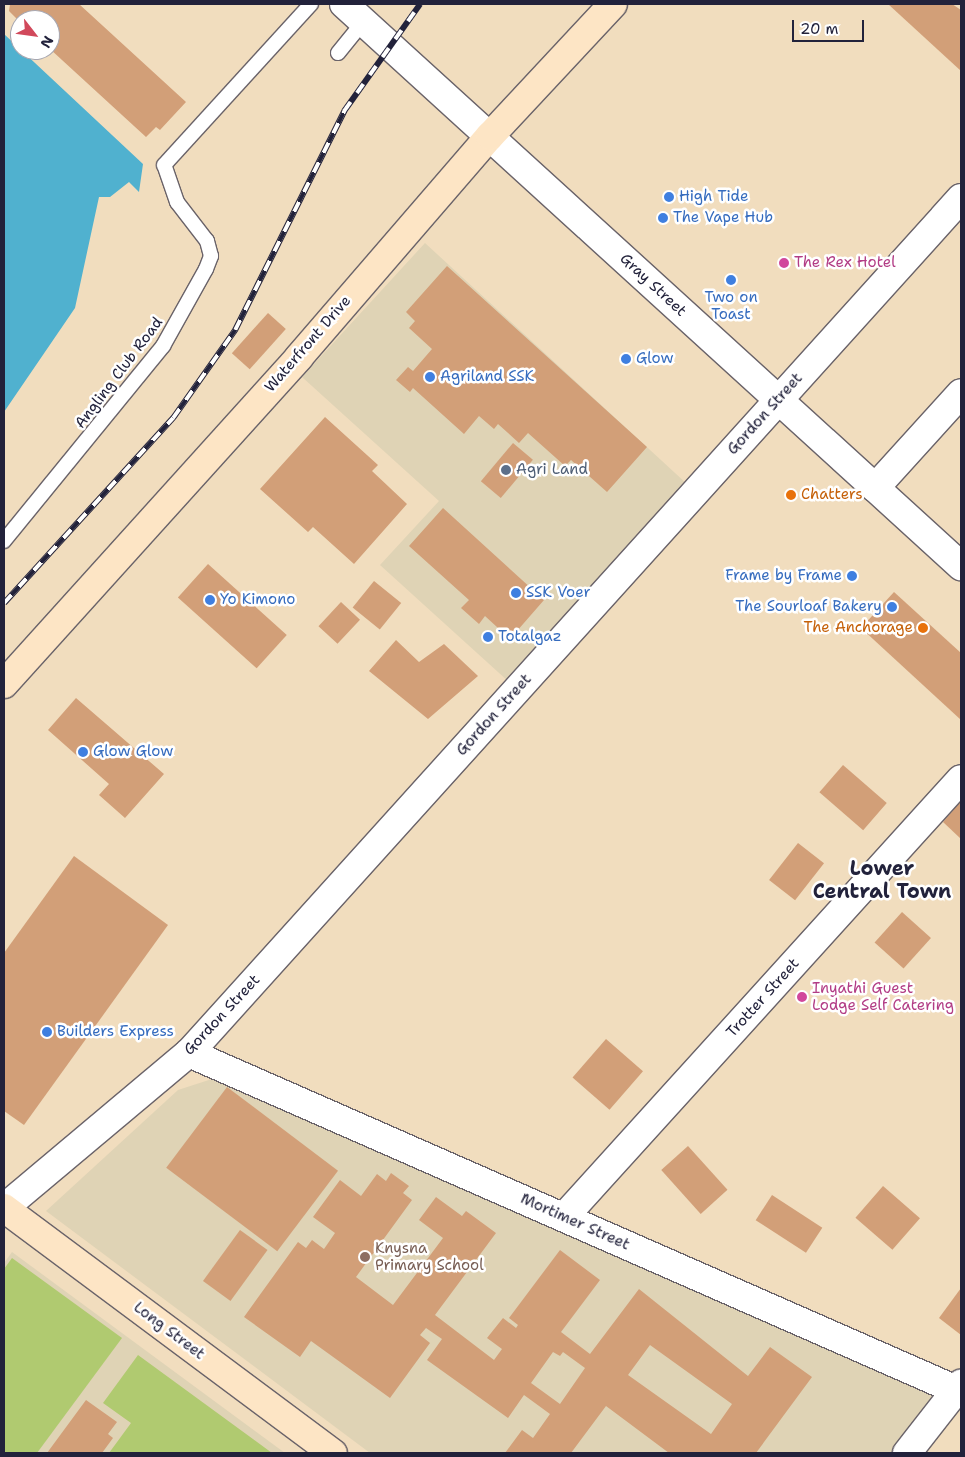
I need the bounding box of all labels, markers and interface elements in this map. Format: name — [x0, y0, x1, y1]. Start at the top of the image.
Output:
north arrow — [10, 10, 60, 60]
scale bar — [795, 10, 868, 42]
text: 20 m — [800, 19, 839, 39]
text: N — [37, 33, 58, 51]
place label: High Tide — [679, 188, 748, 206]
marker: High Tide — [663, 191, 675, 203]
place label: The Vape Hub — [673, 209, 773, 227]
marker: The Vape Hub — [657, 212, 669, 224]
street label: Gray Street — [616, 250, 690, 320]
place label: The Rex Hotel — [794, 254, 896, 272]
marker: The Rex Hotel — [778, 257, 790, 269]
marker: Two on Toast — [725, 274, 737, 286]
place label: Two on Toast — [704, 288, 758, 323]
street label: Waterfront Drive — [261, 292, 355, 396]
street label: Angling Club Road — [71, 314, 167, 432]
place label: Glow — [636, 350, 674, 368]
marker: Glow — [620, 353, 632, 365]
place label: Agriland SSK — [440, 368, 534, 386]
street label: Gordon Street — [724, 370, 806, 458]
marker: Agriland SSK — [424, 371, 436, 383]
place label: Agri Land — [516, 461, 588, 479]
marker: Agri Land — [500, 464, 512, 476]
place label: Chatters — [801, 486, 863, 504]
marker: Chatters — [785, 489, 797, 501]
place label: Frame by Frame — [725, 567, 842, 585]
marker: Frame by Frame — [846, 570, 858, 582]
place label: SSK Voer — [526, 584, 590, 602]
marker: SSK Voer — [510, 587, 522, 599]
place label: Yo Kimono — [220, 591, 295, 609]
marker: Yo Kimono — [204, 594, 216, 606]
place label: The Sourloaf Bakery — [735, 598, 882, 616]
marker: The Sourloaf Bakery — [886, 601, 898, 613]
place label: The Anchorage — [803, 619, 913, 637]
marker: The Anchorage — [917, 622, 929, 634]
place label: Totalgaz — [498, 628, 562, 646]
marker: Totalgaz — [482, 631, 494, 643]
street label: Gordon Street — [453, 671, 535, 759]
place label: Glow Glow — [93, 743, 173, 761]
marker: Glow Glow — [77, 746, 89, 758]
district label: Lower Central Town — [813, 856, 951, 903]
street label: Trotter Street — [723, 955, 803, 1041]
street label: Gordon Street — [180, 971, 264, 1059]
place label: Inyathi Guest Lodge Self Catering — [812, 979, 954, 1014]
marker: Inyathi Guest Lodge Self Catering — [796, 991, 808, 1003]
place label: Builders Express — [57, 1023, 174, 1041]
marker: Builders Express — [41, 1026, 53, 1038]
street label: Mortimer Street — [518, 1190, 632, 1254]
place label: Knysna Primary School — [375, 1239, 484, 1274]
marker: Knysna Primary School — [359, 1251, 371, 1263]
street label: Long Street — [130, 1298, 208, 1364]

